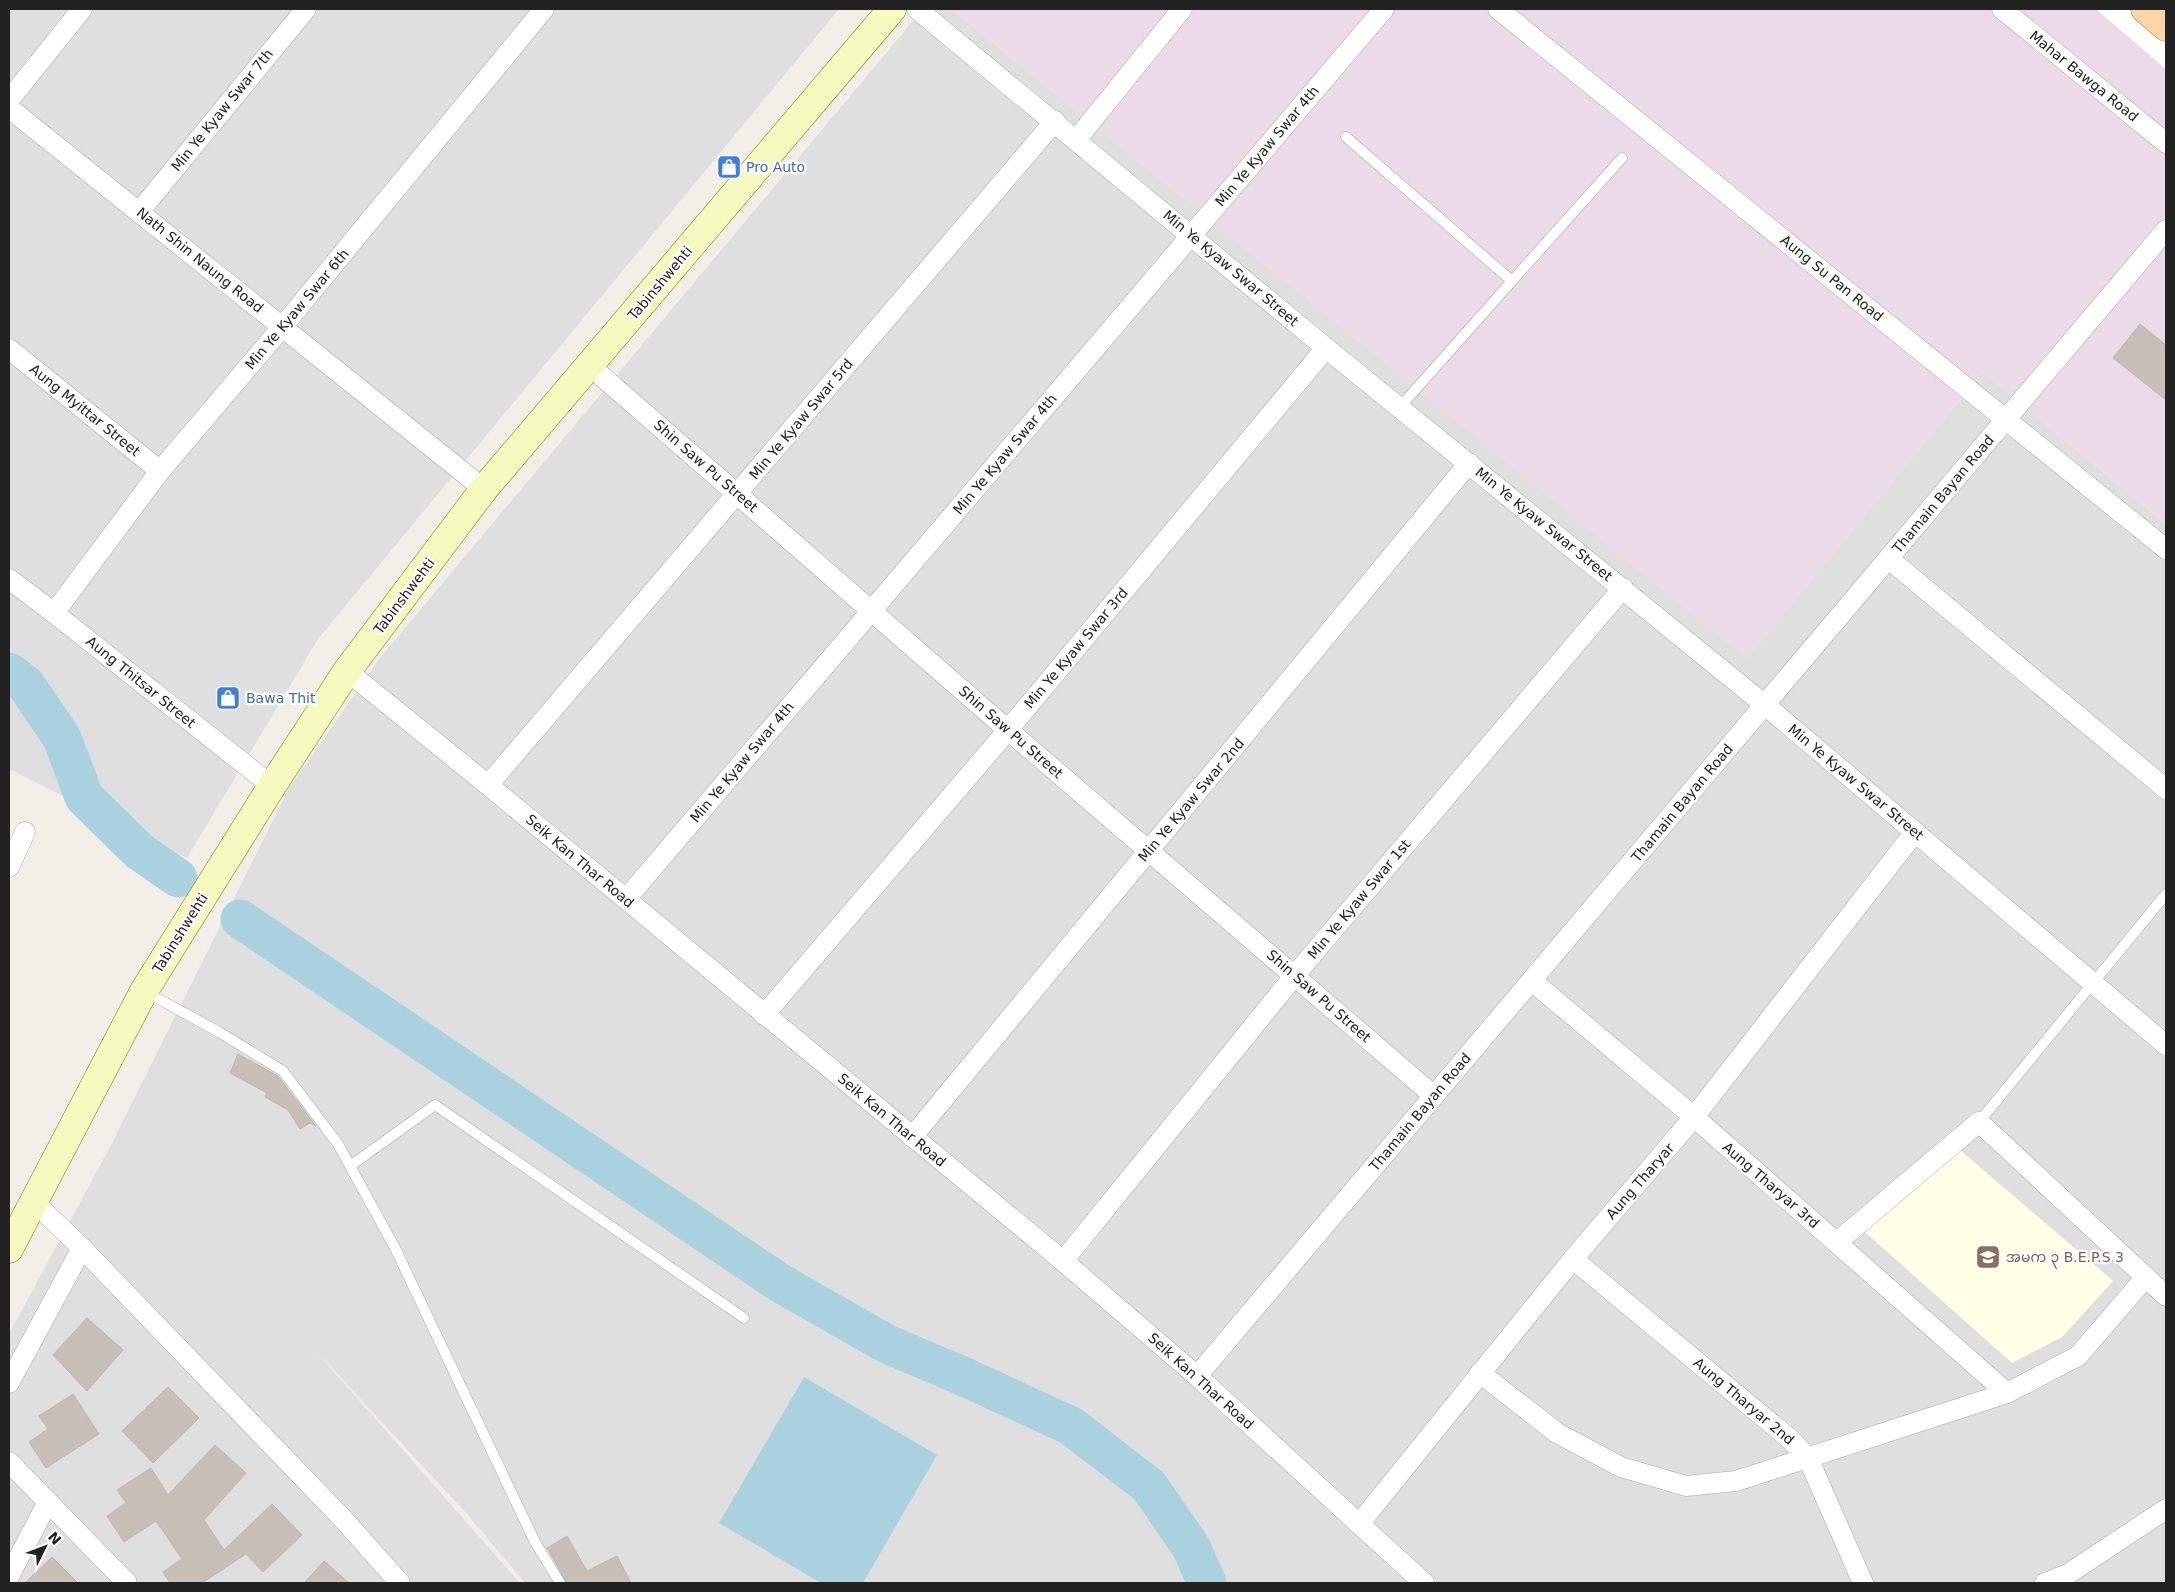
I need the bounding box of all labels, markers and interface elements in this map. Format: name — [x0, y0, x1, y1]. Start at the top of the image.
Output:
street label: Mahar Bawga Road — [2027, 27, 2141, 125]
street label: Min Ye Kyaw Swar 7th — [168, 46, 276, 174]
street label: Min Ye Kyaw Swar 4th — [1212, 82, 1322, 210]
shop icon: Pro Auto — [716, 154, 742, 180]
place label: Pro Auto — [746, 159, 805, 175]
street label: Nath Shin Naung Road — [134, 204, 266, 316]
street label: Min Ye Kyaw Swar Street — [1160, 207, 1302, 330]
street label: Aung Su Pan Road — [1777, 232, 1887, 324]
street label: Tabinshwehti — [624, 243, 695, 324]
street label: Min Ye Kyaw Swar 6th — [242, 245, 352, 373]
street label: Min Ye Kyaw Swar 5rd — [746, 355, 856, 483]
street label: Aung Myittar Street — [27, 361, 144, 460]
street label: Min Ye Kyaw Swar 4th — [950, 390, 1060, 518]
street label: Shin Saw Pu Street — [651, 417, 762, 516]
street label: Thamain Bayan Road — [1888, 432, 1997, 557]
street label: Min Ye Kyaw Swar Street — [1472, 464, 1616, 585]
street label: Tabinshwehti — [370, 555, 438, 638]
street label: Min Ye Kyaw Swar 3rd — [1021, 584, 1131, 712]
street label: Aung Thitsar Street — [83, 633, 199, 731]
street label: Shin Saw Pu Street — [956, 683, 1067, 782]
shop icon: Bawa Thit — [215, 685, 241, 711]
place label: Bawa Thit — [246, 690, 316, 706]
street label: Min Ye Kyaw Swar 4th — [687, 698, 797, 826]
street label: Min Ye Kyaw Swar Street — [1785, 721, 1927, 844]
street label: Min Ye Kyaw Swar 2nd — [1135, 735, 1247, 865]
street label: Thamain Bayan Road — [1627, 741, 1736, 866]
street label: Seik Kan Thar Road — [523, 811, 637, 911]
street label: Min Ye Kyaw Swar 1st — [1304, 836, 1414, 962]
street label: Tabinshwehti — [149, 890, 211, 977]
street label: Shin Saw Pu Street — [1264, 947, 1375, 1046]
street label: Thamain Bayan Road — [1365, 1050, 1474, 1175]
street label: Seik Kan Thar Road — [835, 1070, 949, 1170]
street label: Aung Tharyar 3rd — [1719, 1139, 1823, 1231]
street label: Aung Tharyar — [1603, 1140, 1677, 1222]
school or university icon: အမက ၃ B.E.P.S 3 — [1975, 1244, 2001, 1270]
place label: အမက ၃ B.E.P.S 3 — [2006, 1249, 2124, 1269]
street label: Seik Kan Thar Road — [1145, 1330, 1257, 1432]
street label: Aung Tharyar 2nd — [1691, 1354, 1797, 1448]
north arrow — [20, 1522, 70, 1572]
text: N — [45, 1529, 65, 1548]

